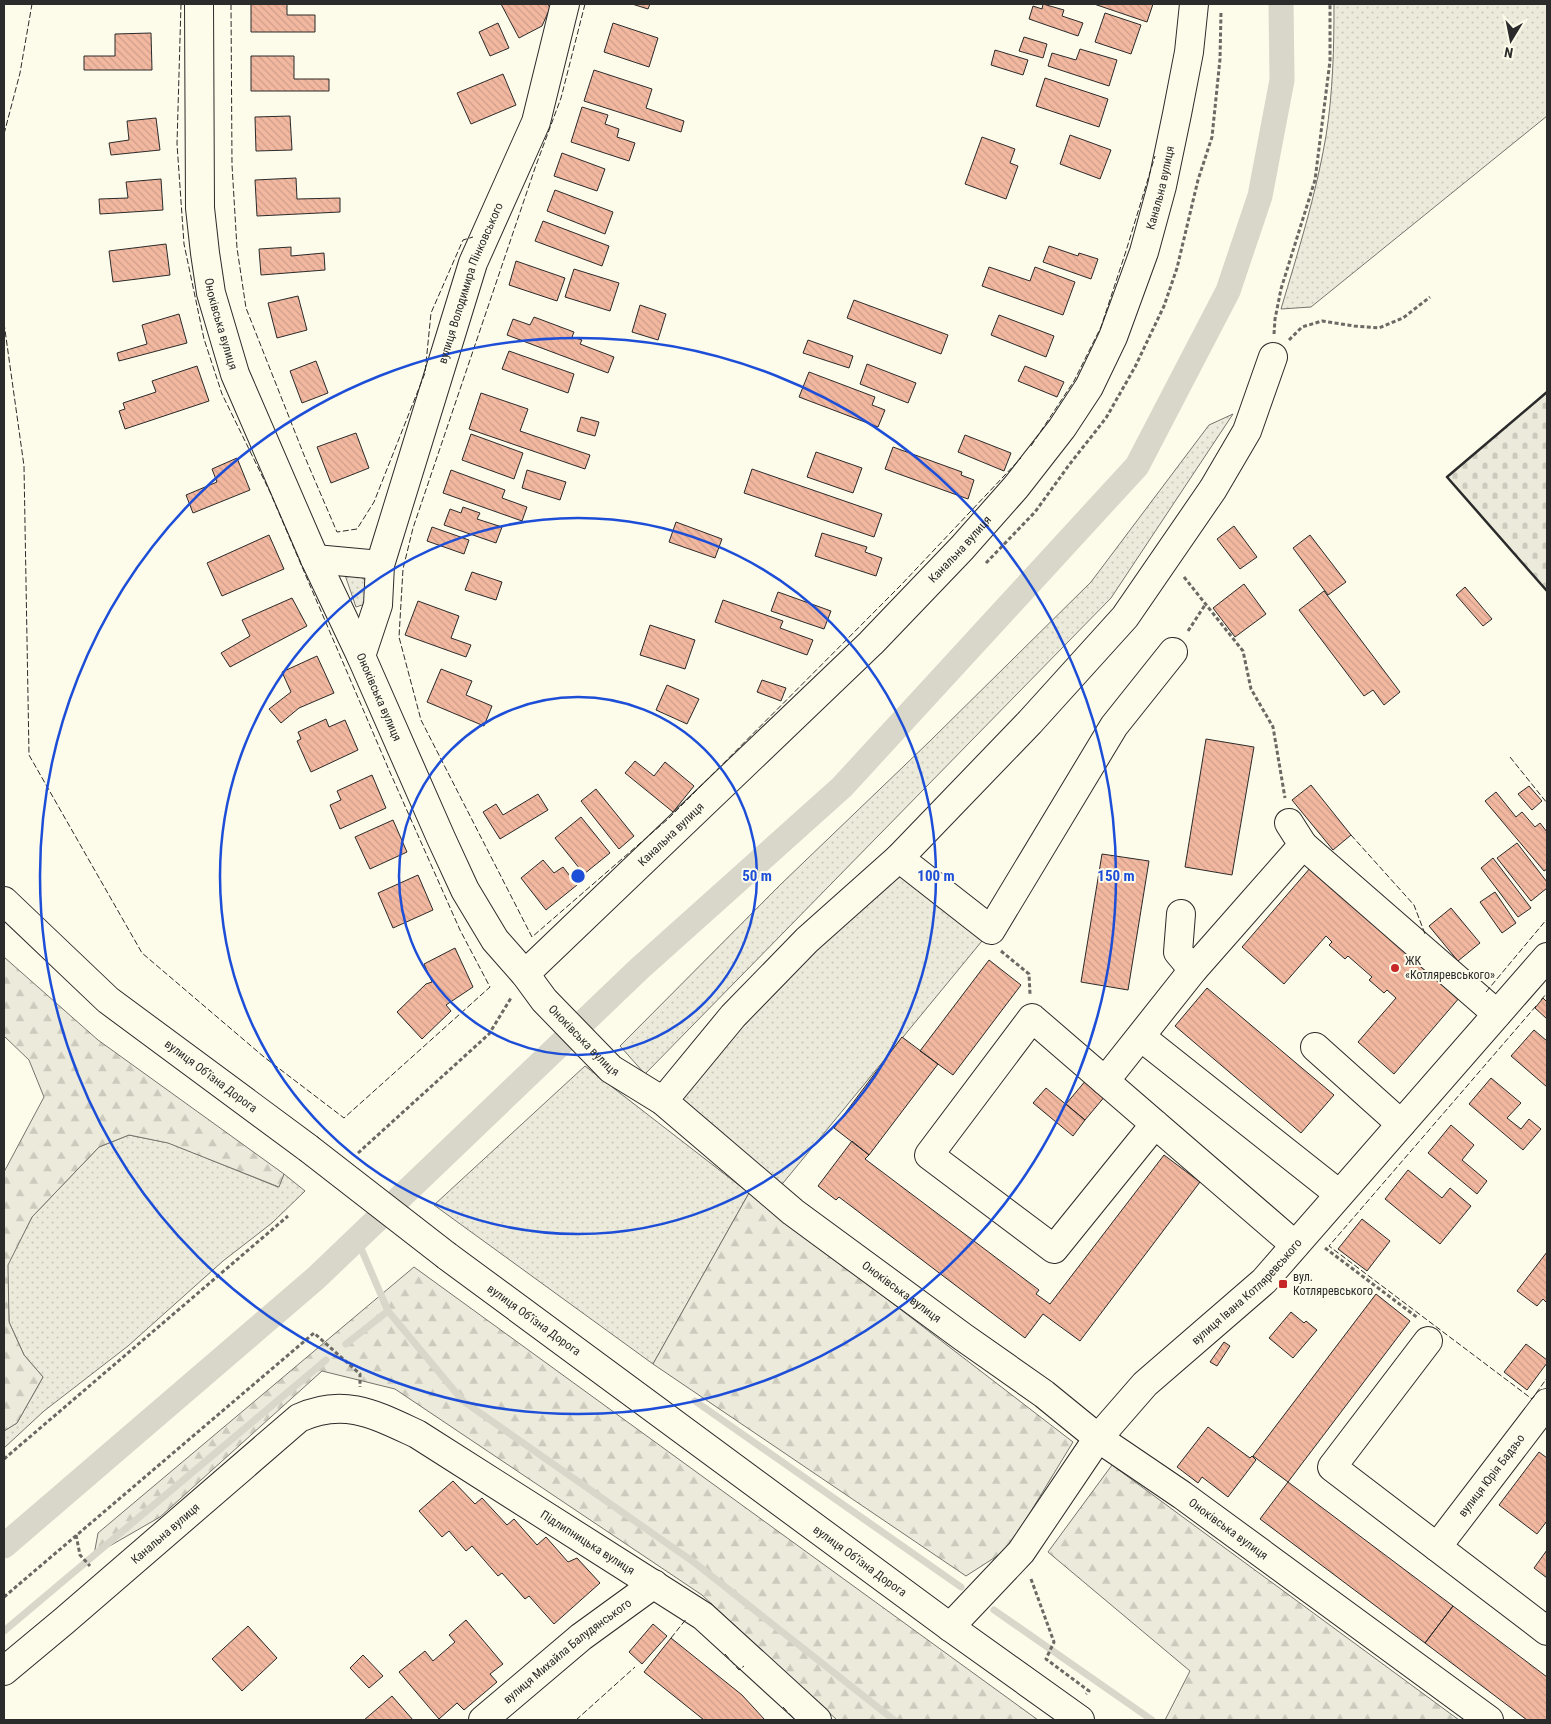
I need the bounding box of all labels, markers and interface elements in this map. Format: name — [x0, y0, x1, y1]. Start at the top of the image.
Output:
north arrow — [1486, 15, 1536, 65]
text: N — [1503, 44, 1514, 61]
street label: Канальна вулиця — [1143, 145, 1177, 231]
street label: вулиця Володимира Пінковського — [435, 200, 506, 365]
street label: Оноківська вулиця — [202, 277, 240, 371]
street label: Канальна вулиця — [926, 513, 994, 586]
street label: Оноківська вулиця — [354, 651, 405, 743]
street label: Канальна вулиця — [635, 800, 707, 869]
centre of rings — [569, 867, 587, 885]
text: 50 m — [742, 867, 772, 885]
text: 100 m — [917, 867, 955, 885]
text: 150 m — [1097, 867, 1135, 885]
place label: ЖК «Котляревського» — [1405, 954, 1495, 982]
marker: ЖК «Котляревського» — [1389, 962, 1401, 974]
street label: Оноківська вулиця — [546, 1002, 622, 1079]
street label: вулиця Обʼїзна Дорога — [162, 1037, 260, 1115]
street label: вулиця Івана Котляревського — [1189, 1236, 1305, 1347]
street label: Оноківська вулиця — [859, 1258, 944, 1326]
place label: вул. Котляревського — [1293, 1270, 1373, 1298]
marker: вул. Котляревського — [1277, 1278, 1289, 1290]
street label: вулиця Обʼїзна Дорога — [485, 1281, 584, 1359]
street label: вулиця Юрія Бадзьо — [1456, 1431, 1528, 1520]
street label: Оноківська вулиця — [1186, 1495, 1271, 1563]
street label: Канальна вулиця — [128, 1500, 202, 1567]
street label: Підлипницька вулиця — [538, 1507, 637, 1578]
street label: вулиця Обʼїзна Дорога — [811, 1522, 910, 1600]
street label: вулиця Михайла Балудянського — [501, 1596, 634, 1707]

